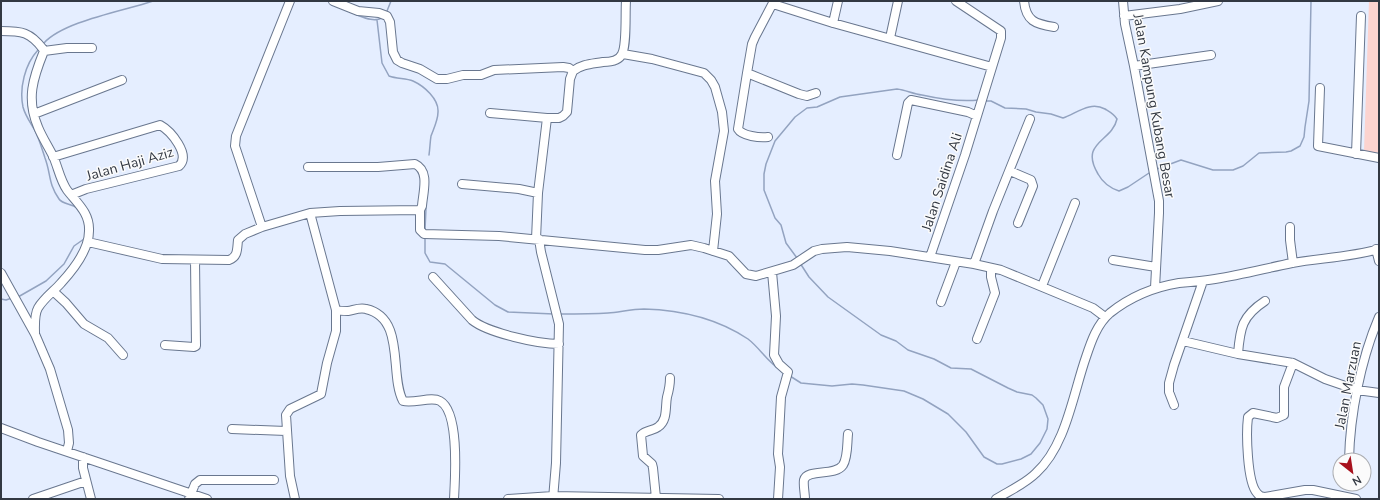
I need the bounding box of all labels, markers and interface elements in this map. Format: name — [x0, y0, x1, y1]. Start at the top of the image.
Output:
street label: Jalan Kampung Kubang Besar — [1128, 11, 1180, 200]
street label: Jalan Saidina Ali — [917, 130, 967, 235]
street label: Jalan Haji Aziz — [83, 142, 176, 186]
street label: Jalan Marzuan — [1330, 339, 1366, 432]
north arrow — [1332, 452, 1372, 492]
text: N — [1349, 472, 1364, 489]

